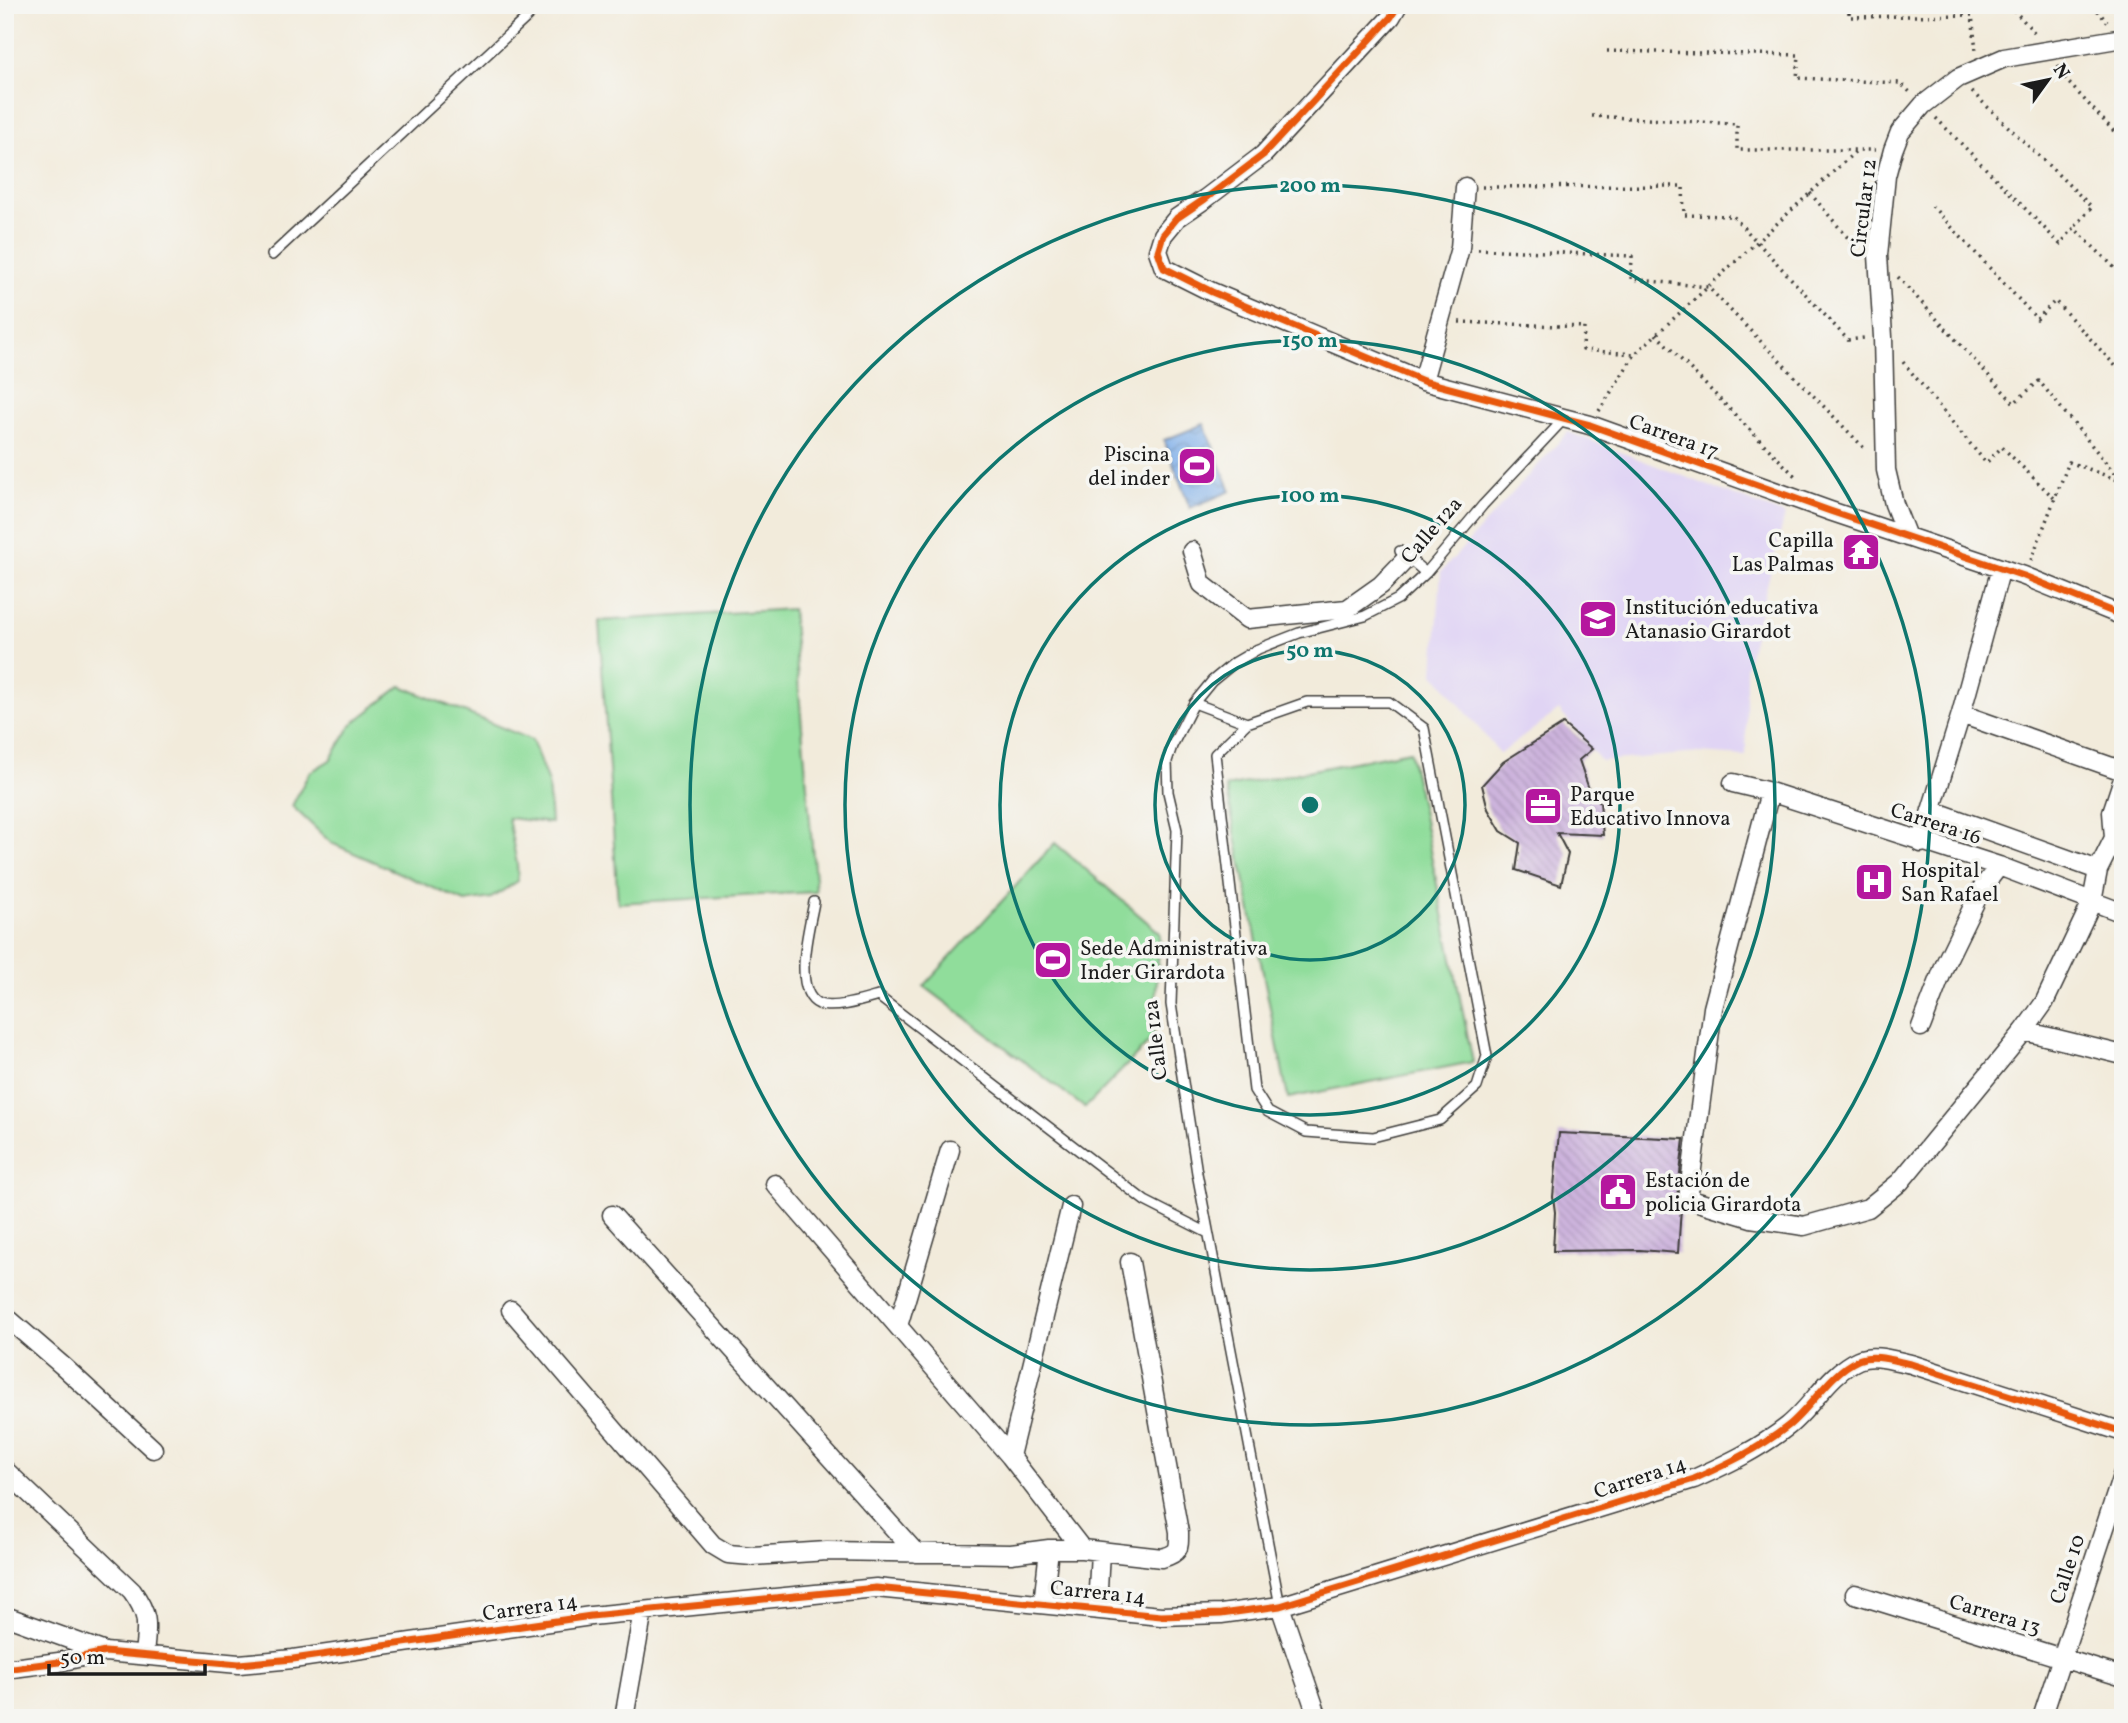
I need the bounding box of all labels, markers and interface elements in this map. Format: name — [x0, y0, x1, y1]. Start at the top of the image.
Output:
north arrow — [2012, 46, 2082, 116]
text: N — [2046, 59, 2075, 85]
street label: Circular 12 — [1844, 157, 1885, 259]
text: 200 m — [1279, 172, 1341, 201]
text: 150 m — [1282, 327, 1338, 356]
street label: Carrera 17 — [1625, 408, 1722, 467]
place label: Piscina del inder — [1088, 441, 1170, 494]
sports icon: Piscina del inder — [1176, 445, 1218, 487]
text: 100 m — [1280, 482, 1340, 511]
street label: Calle 12a — [1395, 491, 1470, 571]
place label: Capilla Las Palmas — [1732, 527, 1834, 580]
temple icon: Capilla Las Palmas — [1840, 531, 1882, 573]
place label: Institución educativa Atanasio Girardot — [1625, 594, 1819, 647]
school or university icon: Institución educativa Atanasio Girardot — [1577, 598, 1619, 640]
text: 50 m — [1286, 637, 1334, 666]
place label: Parque Educativo Innova — [1570, 781, 1731, 834]
office icon: Parque Educativo Innova — [1522, 785, 1564, 827]
centre of rings — [1298, 793, 1322, 817]
street label: Carrera 16 — [1886, 796, 1985, 853]
place label: Hospital San Rafael — [1901, 857, 1998, 910]
hospital icon: Hospital San Rafael — [1853, 861, 1895, 903]
place label: Sede Administrativa Inder Girardota — [1080, 935, 1268, 988]
sports icon: Sede Administrativa Inder Girardota — [1032, 939, 1074, 981]
street label: Calle 12a — [1137, 998, 1176, 1082]
place label: Estación de policia Girardota — [1645, 1167, 1802, 1220]
public building icon: Estación de policia Girardota — [1597, 1171, 1639, 1213]
street label: Carrera 14 — [1590, 1450, 1691, 1507]
street label: Calle 10 — [2044, 1531, 2093, 1608]
street label: Carrera 14 — [1049, 1574, 1147, 1613]
street label: Carrera 14 — [481, 1587, 580, 1630]
street label: Carrera 13 — [1945, 1588, 2044, 1643]
scale bar — [49, 1632, 205, 1676]
text: 50 m — [60, 1644, 105, 1673]

